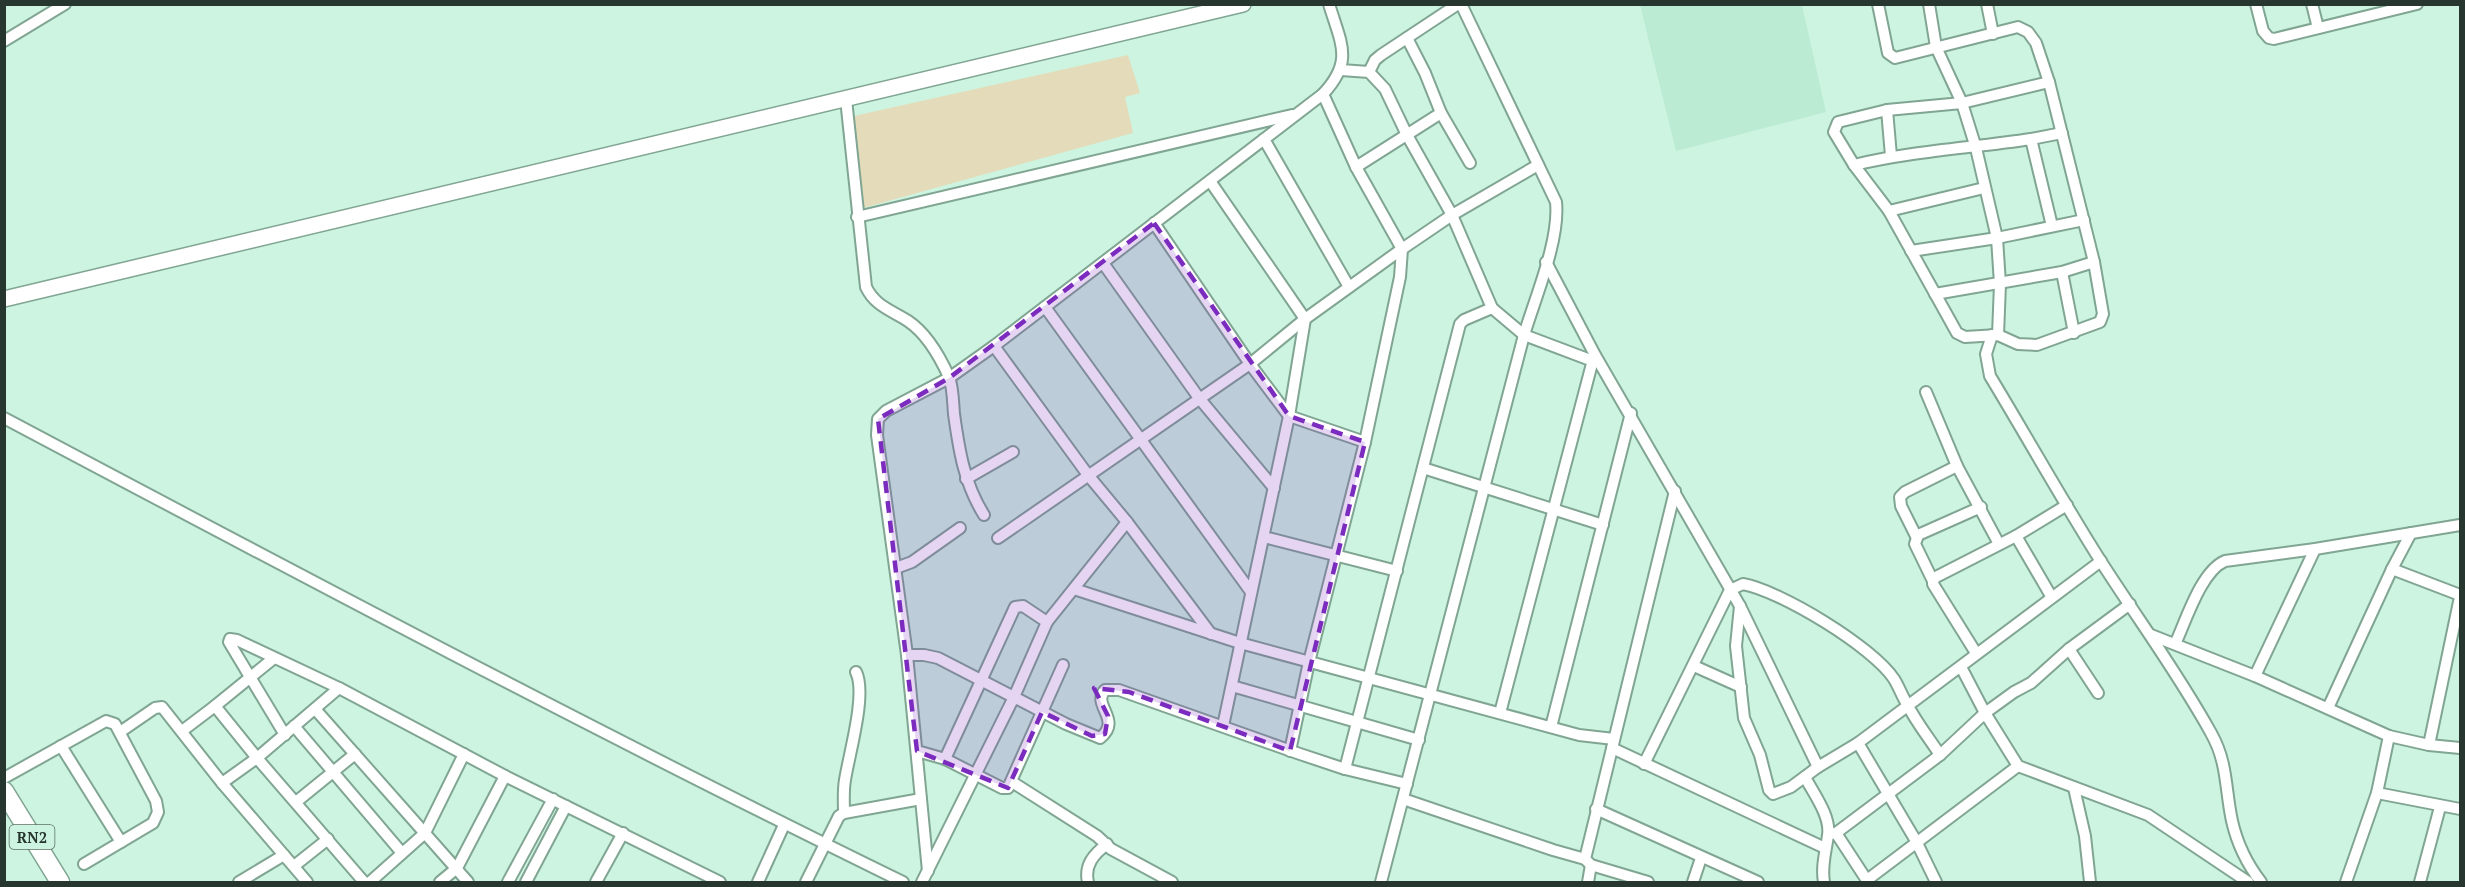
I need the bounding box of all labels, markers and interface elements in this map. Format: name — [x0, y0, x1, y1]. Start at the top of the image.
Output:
road number: RN2 — [9, 825, 54, 849]

